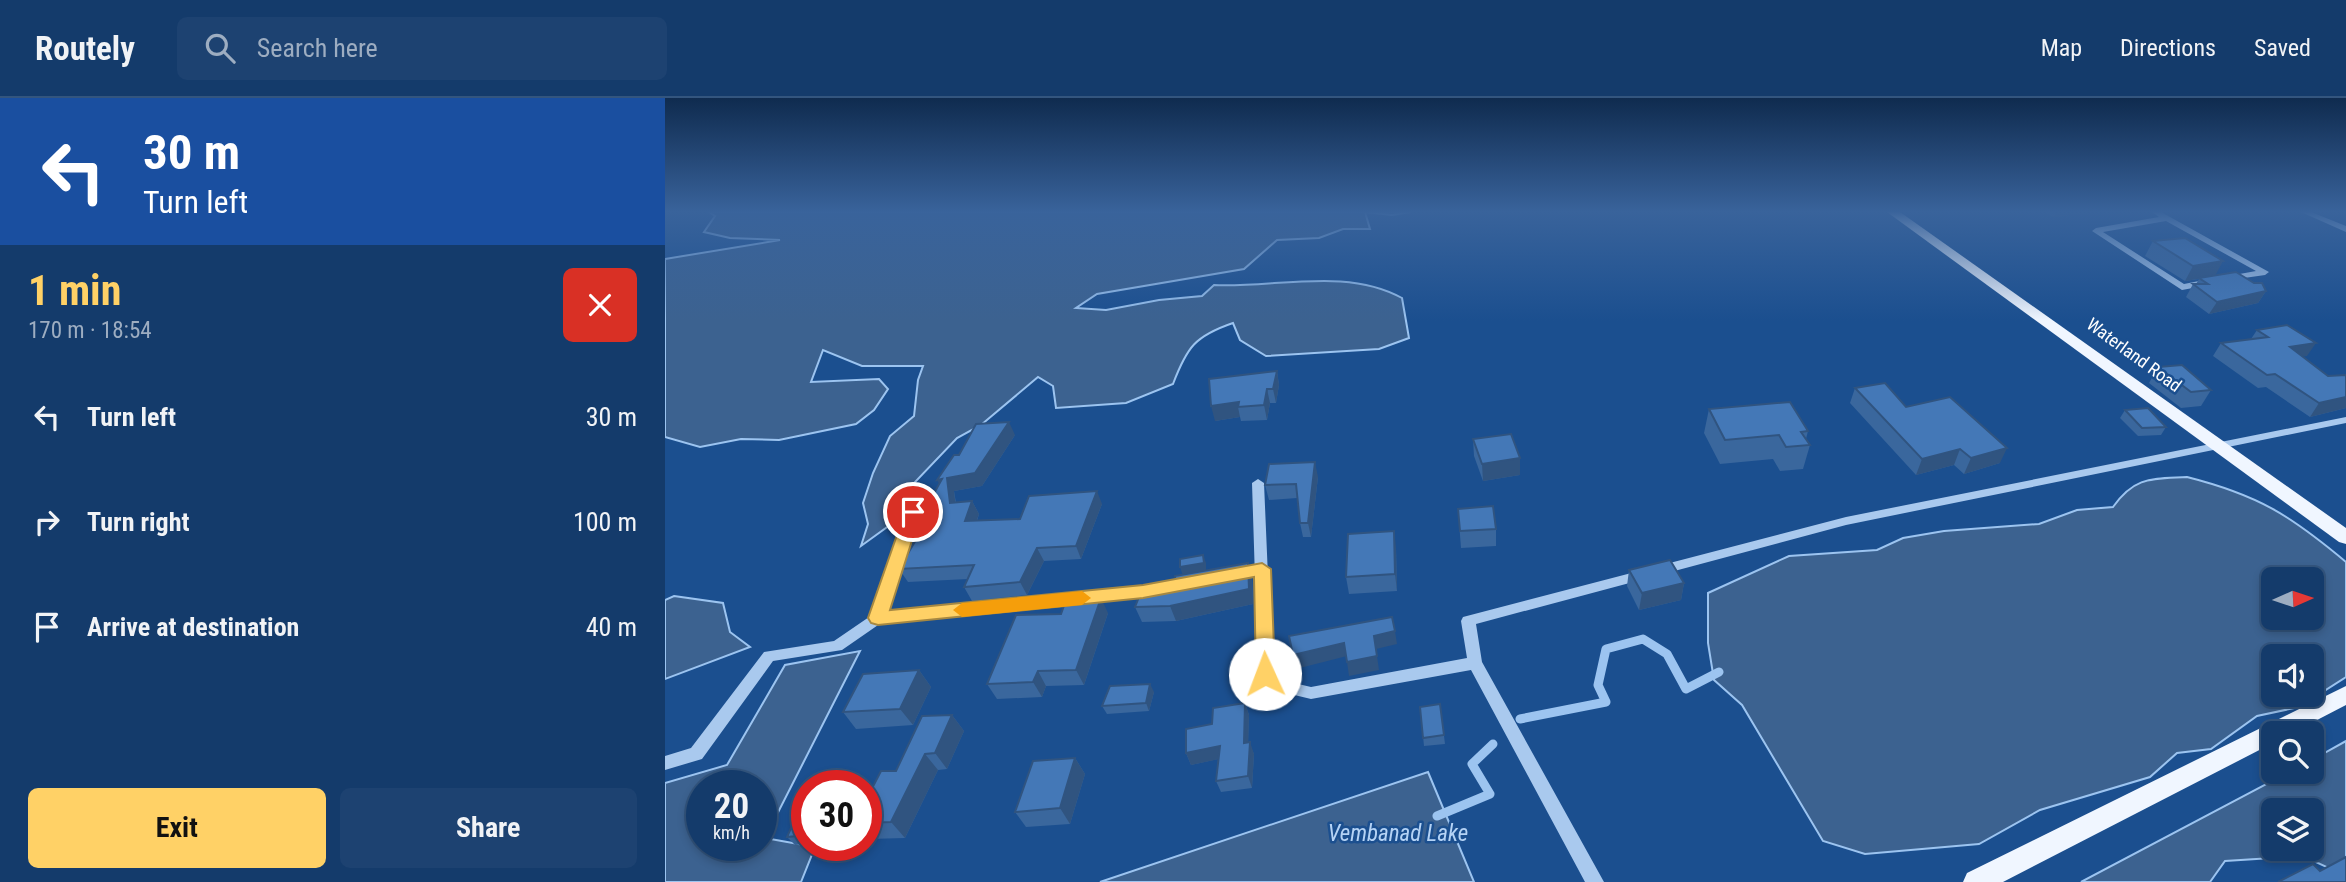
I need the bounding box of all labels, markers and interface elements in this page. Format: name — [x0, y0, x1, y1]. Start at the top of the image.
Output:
search box — [177, 17, 667, 80]
text: Routely — [35, 29, 135, 68]
icon: search — [201, 29, 239, 67]
text: Search here — [257, 33, 378, 63]
text: Map — [2041, 34, 2082, 62]
text: Directions — [2120, 34, 2216, 62]
text: Saved — [2254, 34, 2311, 62]
text: 30 m — [143, 124, 240, 181]
icon: left — [28, 126, 119, 217]
text: Turn left — [143, 183, 248, 221]
text: 1 min — [28, 266, 121, 315]
button: close — [563, 268, 637, 342]
street label: Waterland Road — [2083, 313, 2186, 396]
text: 170 m · 18:54 — [28, 317, 152, 344]
icon: left — [28, 398, 66, 436]
text: Turn left — [87, 402, 176, 432]
text: 30 m — [586, 402, 637, 432]
pin — [883, 482, 943, 542]
icon: arrive — [894, 493, 932, 531]
icon: right — [28, 503, 66, 541]
text: Turn right — [87, 507, 189, 537]
text: 100 m — [573, 507, 637, 537]
north arrow — [2261, 567, 2324, 630]
map controls — [2261, 567, 2324, 861]
icon: arrive — [28, 608, 66, 646]
text: Arrive at destination — [87, 612, 299, 642]
text: 40 m — [586, 612, 637, 642]
position arrow — [1228, 637, 1302, 711]
button: sound — [2261, 644, 2324, 707]
button: search — [2261, 721, 2324, 784]
speed limit sign: 30 — [791, 770, 882, 861]
text: 20 — [714, 786, 749, 827]
button: Exit — [28, 788, 326, 868]
button: Share — [340, 788, 637, 868]
button: layers — [2261, 798, 2324, 861]
water label: Vembanad Lake — [1328, 820, 1468, 847]
text: km/h — [713, 822, 750, 843]

